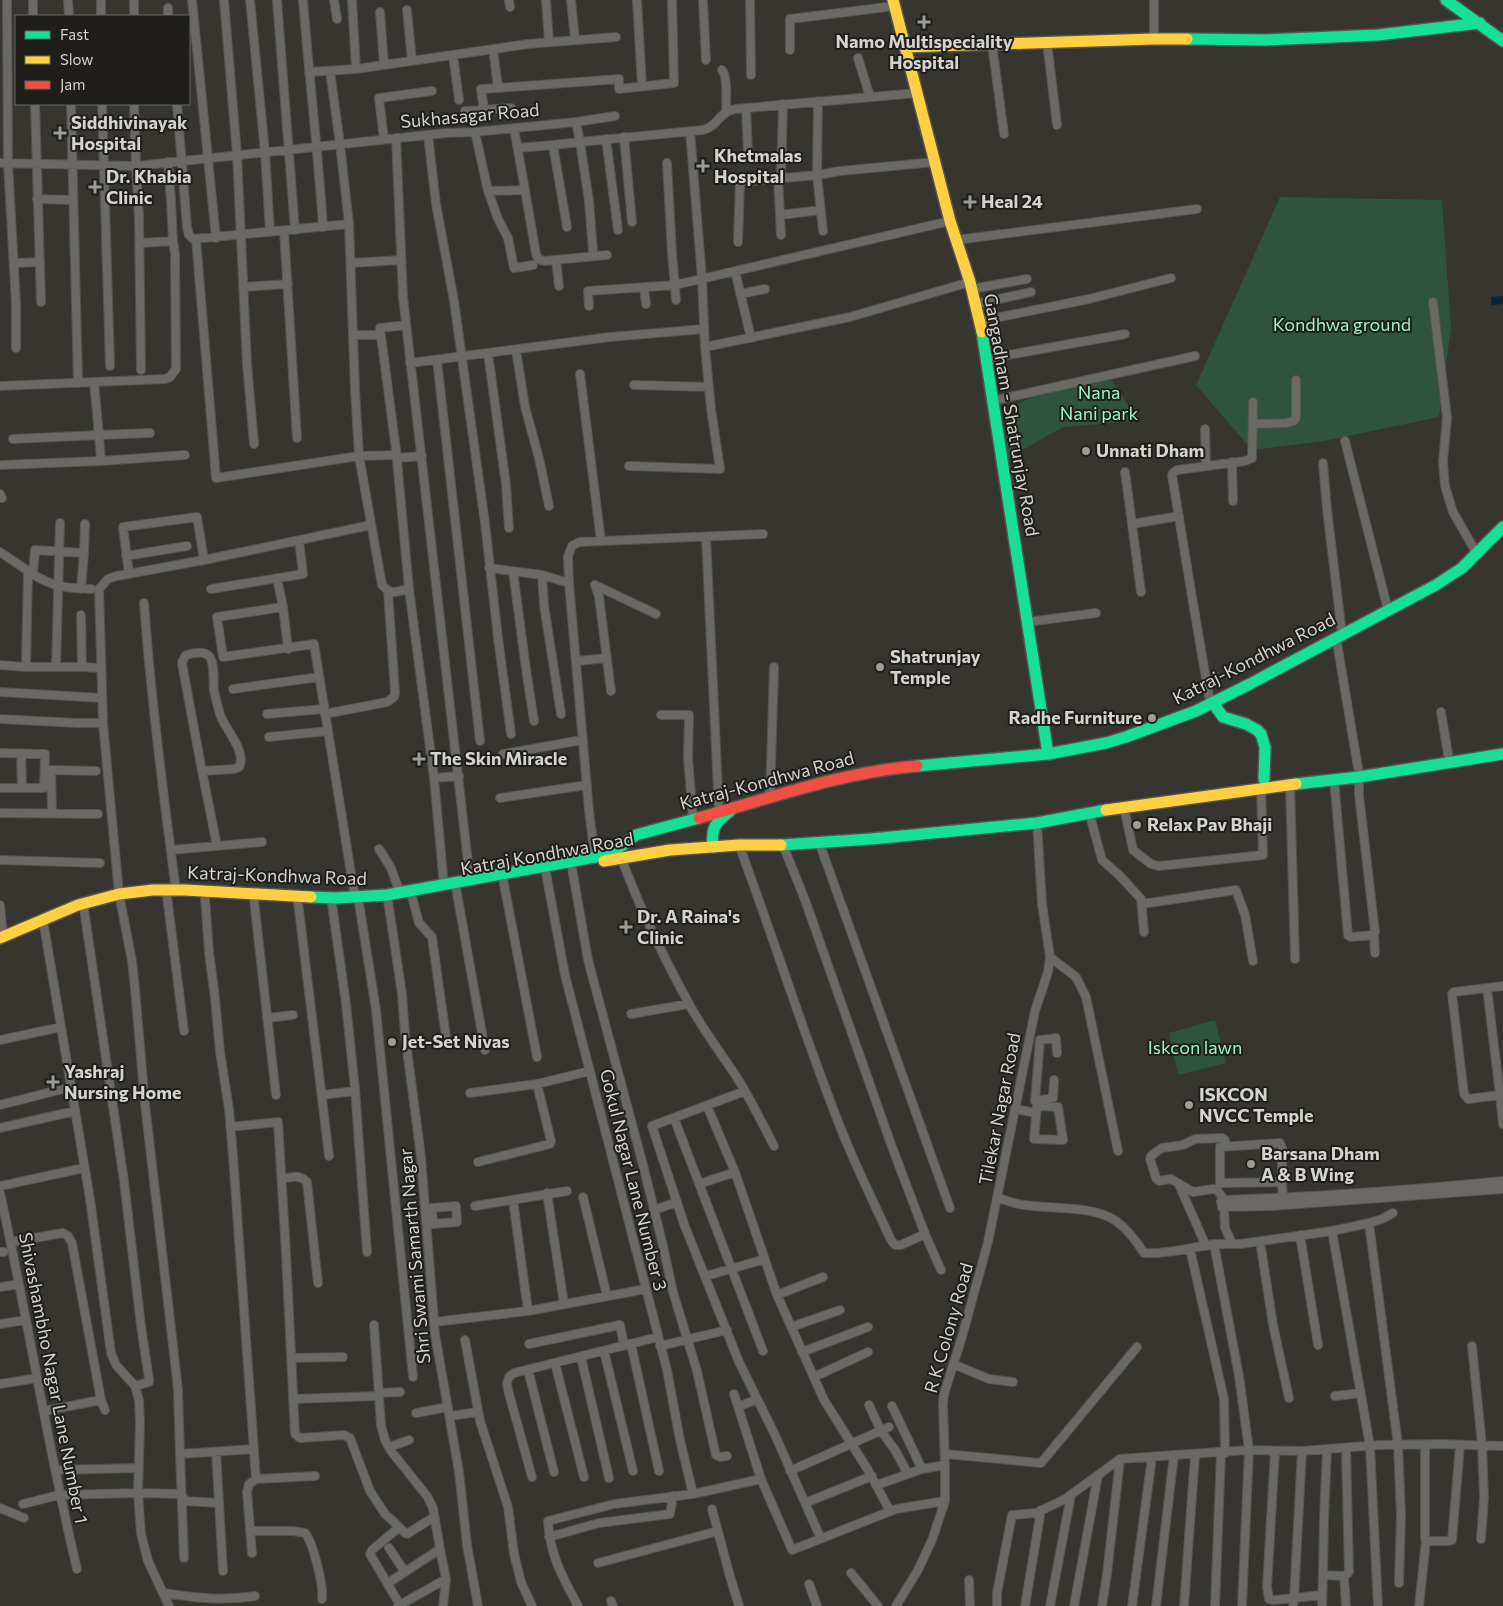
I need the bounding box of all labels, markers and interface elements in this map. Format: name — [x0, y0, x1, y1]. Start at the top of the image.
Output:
legend — [15, 15, 190, 105]
marker: Namo Multispeciality Hospital — [917, 15, 931, 29]
text: Fast — [60, 25, 89, 43]
place label: Namo Multispeciality Hospital — [835, 30, 1013, 73]
text: Slow — [60, 50, 93, 68]
text: Jam — [60, 75, 85, 93]
street label: Sukhasagar Road — [400, 98, 540, 132]
place label: Siddhivinayak Hospital — [71, 111, 188, 154]
marker: Siddhivinayak Hospital — [53, 126, 67, 140]
place label: Khetmalas Hospital — [714, 144, 802, 187]
marker: Khetmalas Hospital — [696, 159, 710, 173]
place label: Dr. Khabia Clinic — [106, 165, 192, 208]
marker: Dr. Khabia Clinic — [88, 180, 102, 194]
place label: Heal 24 — [981, 190, 1043, 212]
marker: Heal 24 — [963, 195, 977, 209]
street label: Gangadham - Shatrunjay Road — [980, 292, 1044, 538]
park label: Kondhwa ground — [1273, 313, 1411, 335]
park label: Nana Nani park — [1060, 381, 1138, 424]
place label: Unnati Dham — [1096, 439, 1204, 461]
marker: Unnati Dham — [1080, 445, 1092, 457]
street label: Katraj-Kondhwa Road — [1169, 608, 1339, 709]
place label: Shatrunjay Temple — [890, 645, 981, 688]
marker: Shatrunjay Temple — [874, 661, 886, 673]
place label: Radhe Furniture — [1008, 706, 1142, 728]
marker: Radhe Furniture — [1146, 712, 1158, 724]
street label: Katraj-Kondhwa Road — [677, 746, 856, 814]
place label: The Skin Miracle — [430, 747, 567, 769]
marker: The Skin Miracle — [412, 752, 426, 766]
place label: Relax Pav Bhaji — [1147, 813, 1272, 835]
marker: Relax Pav Bhaji — [1131, 819, 1143, 831]
street label: Katraj Kondhwa Road — [459, 827, 635, 879]
street label: Katraj-Kondhwa Road — [187, 861, 367, 889]
place label: Dr. A Raina's Clinic — [637, 905, 741, 948]
marker: Dr. A Raina's Clinic — [619, 920, 633, 934]
place label: Jet-Set Nivas — [402, 1030, 510, 1052]
street label: Tilekar Nagar Road — [973, 1031, 1025, 1187]
marker: Jet-Set Nivas — [386, 1036, 398, 1048]
park label: Iskcon lawn — [1148, 1036, 1242, 1058]
place label: Yashraj Nursing Home — [64, 1060, 182, 1103]
street label: Gokul Nagar Lane Number 3 — [596, 1067, 672, 1293]
marker: Yashraj Nursing Home — [46, 1075, 60, 1089]
place label: ISKCON NVCC Temple — [1199, 1083, 1313, 1126]
marker: ISKCON NVCC Temple — [1183, 1099, 1195, 1111]
place label: Barsana Dham A & B Wing — [1261, 1142, 1380, 1185]
street label: Shri Swami Samarth Nagar — [394, 1147, 434, 1365]
marker: Barsana Dham A & B Wing — [1245, 1158, 1257, 1170]
street label: Shivashambho Nagar Lane Number 1 — [15, 1230, 93, 1525]
street label: R K Colony Road — [919, 1260, 977, 1395]

